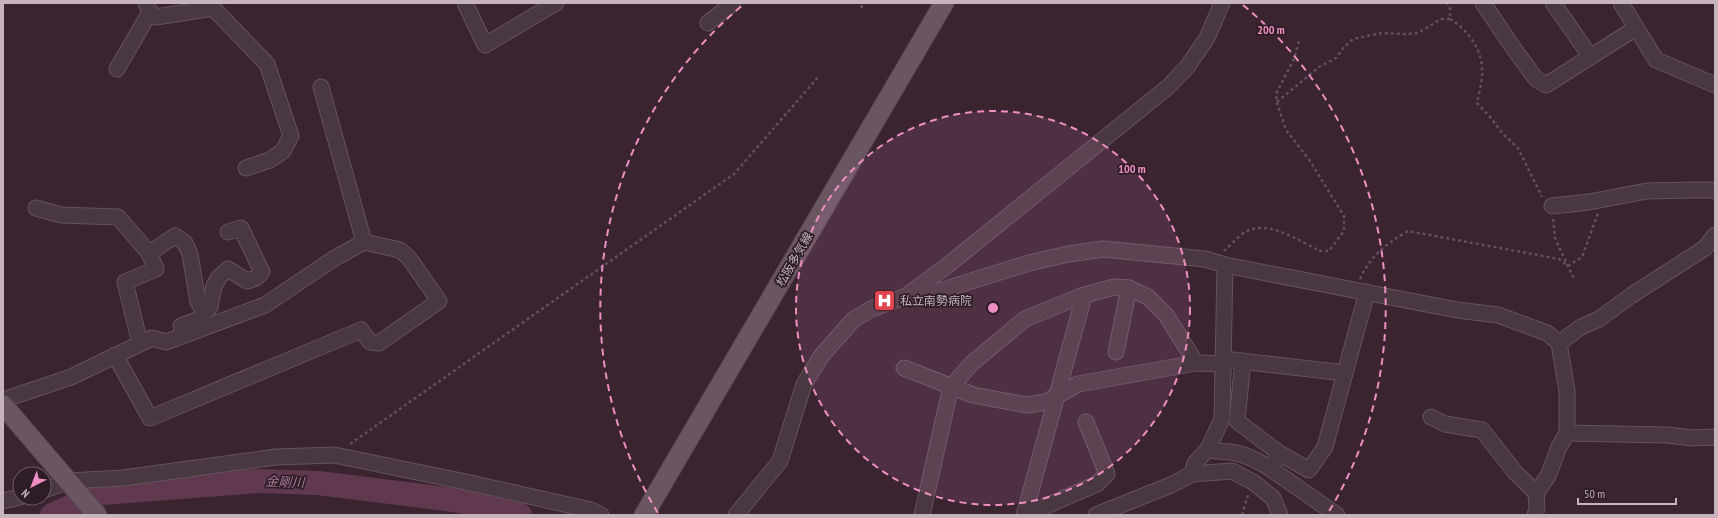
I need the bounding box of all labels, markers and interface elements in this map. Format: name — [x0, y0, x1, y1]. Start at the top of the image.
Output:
text: 200 m — [1257, 22, 1285, 37]
text: 100 m — [1118, 161, 1146, 176]
street label: 松阪多気線 — [773, 229, 815, 289]
hospital icon: 私立南勢病院 — [871, 287, 897, 313]
place label: 私立南勢病院 — [900, 293, 972, 308]
centre of rings — [986, 301, 1000, 315]
north arrow — [12, 466, 52, 506]
water label: 金剛川 — [265, 473, 307, 491]
scale bar — [1578, 480, 1676, 506]
text: N — [18, 486, 32, 501]
text: 50 m — [1584, 486, 1605, 501]

